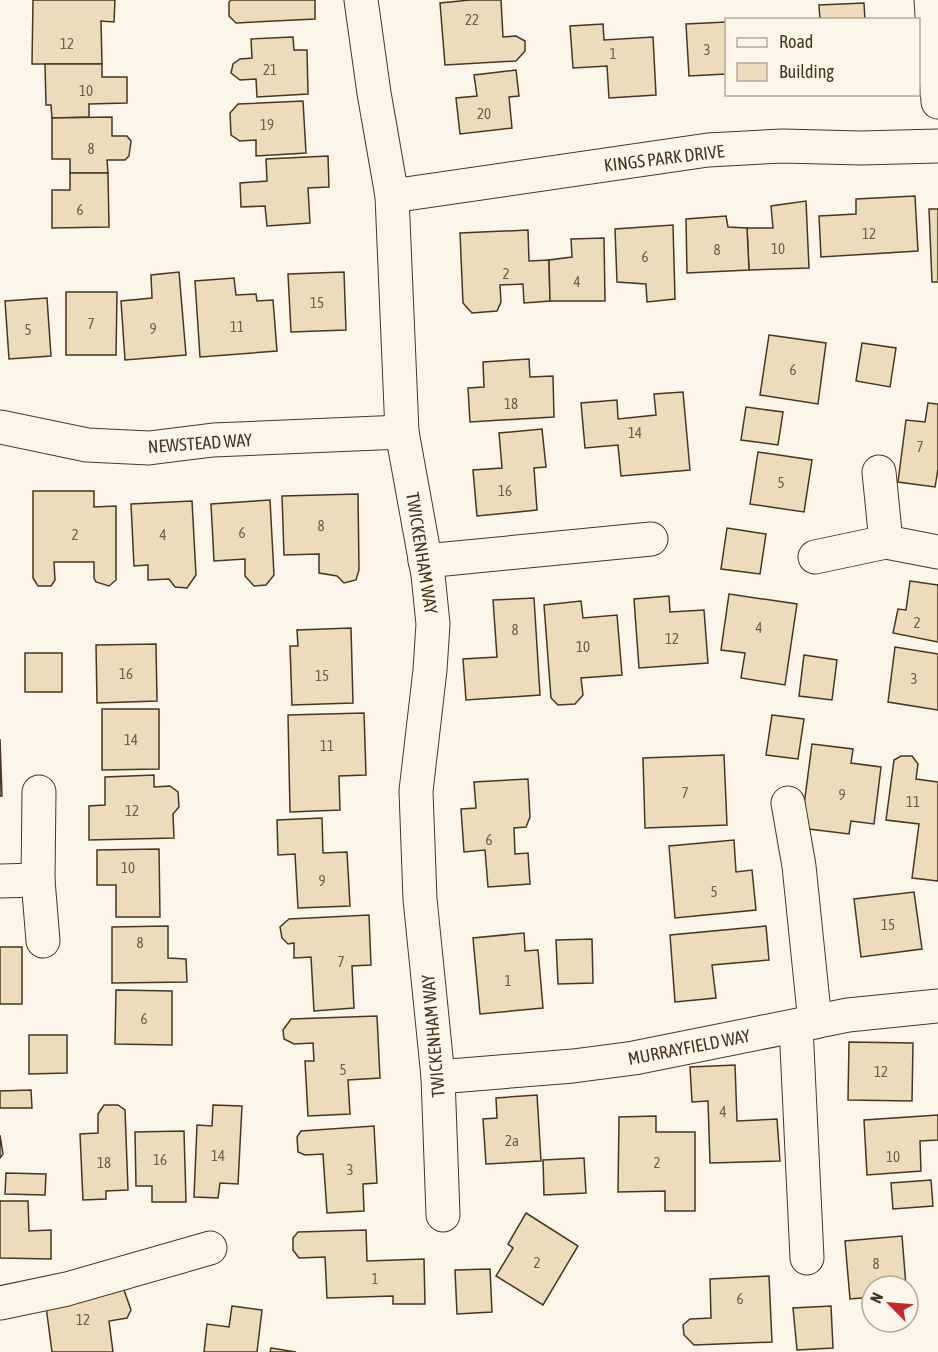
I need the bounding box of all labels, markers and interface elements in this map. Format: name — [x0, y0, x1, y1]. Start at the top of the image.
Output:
house number: 22 — [465, 11, 479, 28]
legend — [725, 18, 920, 96]
text: Road — [779, 31, 813, 52]
house number: 12 — [60, 35, 74, 52]
house number: 3 — [703, 41, 711, 58]
house number: 1 — [609, 45, 617, 62]
house number: 21 — [263, 61, 277, 78]
text: Building — [779, 61, 834, 82]
house number: 10 — [79, 82, 93, 99]
house number: 20 — [477, 105, 491, 122]
house number: 19 — [260, 116, 274, 133]
house number: 8 — [87, 140, 95, 157]
street label: KINGS PARK DRIVE — [603, 140, 726, 176]
house number: 6 — [76, 201, 84, 218]
house number: 12 — [862, 225, 876, 242]
house number: 10 — [771, 240, 785, 257]
house number: 8 — [713, 241, 721, 258]
house number: 6 — [641, 248, 649, 265]
house number: 2 — [502, 265, 510, 282]
house number: 4 — [573, 273, 581, 290]
house number: 15 — [310, 294, 324, 311]
house number: 7 — [87, 315, 95, 332]
house number: 11 — [230, 318, 244, 335]
house number: 9 — [149, 320, 157, 337]
house number: 5 — [24, 321, 32, 338]
house number: 6 — [789, 361, 797, 378]
house number: 18 — [504, 395, 518, 412]
house number: 14 — [628, 424, 642, 441]
street label: NEWSTEAD WAY — [147, 429, 253, 457]
house number: 7 — [916, 438, 924, 455]
house number: 5 — [777, 474, 785, 491]
house number: 16 — [498, 482, 512, 499]
street label: TWICKENHAM WAY — [402, 491, 442, 615]
house number: 8 — [317, 517, 325, 534]
house number: 6 — [238, 524, 246, 541]
house number: 2 — [71, 526, 79, 543]
house number: 4 — [159, 526, 167, 543]
house number: 2 — [913, 614, 921, 631]
house number: 4 — [755, 619, 763, 636]
house number: 8 — [511, 621, 519, 638]
house number: 12 — [665, 630, 679, 647]
house number: 10 — [576, 638, 590, 655]
house number: 16 — [119, 665, 133, 682]
house number: 15 — [315, 667, 329, 684]
house number: 3 — [910, 670, 918, 687]
house number: 14 — [124, 731, 138, 748]
house number: 11 — [320, 737, 334, 754]
house number: 7 — [681, 784, 689, 801]
house number: 9 — [838, 786, 846, 803]
house number: 11 — [906, 793, 920, 810]
house number: 12 — [125, 802, 139, 819]
house number: 6 — [485, 831, 493, 848]
house number: 10 — [121, 859, 135, 876]
house number: 9 — [318, 872, 326, 889]
house number: 5 — [710, 883, 718, 900]
house number: 15 — [881, 916, 895, 933]
house number: 8 — [136, 934, 144, 951]
house number: 7 — [337, 953, 345, 970]
house number: 1 — [504, 972, 512, 989]
street label: TWICKENHAM WAY — [417, 974, 449, 1098]
house number: 6 — [140, 1010, 148, 1027]
street label: MURRAYFIELD WAY — [626, 1025, 752, 1069]
house number: 5 — [339, 1061, 347, 1078]
house number: 12 — [874, 1063, 888, 1080]
house number: 4 — [719, 1103, 727, 1120]
house number: 2a — [505, 1132, 519, 1149]
house number: 14 — [211, 1147, 225, 1164]
house number: 10 — [886, 1148, 900, 1165]
house number: 16 — [153, 1151, 167, 1168]
house number: 18 — [97, 1154, 111, 1171]
house number: 2 — [653, 1154, 661, 1171]
house number: 3 — [346, 1161, 354, 1178]
house number: 2 — [533, 1254, 541, 1271]
house number: 8 — [872, 1255, 880, 1272]
house number: 1 — [371, 1270, 379, 1287]
north arrow — [860, 1274, 920, 1334]
house number: 6 — [736, 1290, 744, 1307]
text: N — [866, 1290, 887, 1306]
house number: 12 — [76, 1311, 90, 1328]

